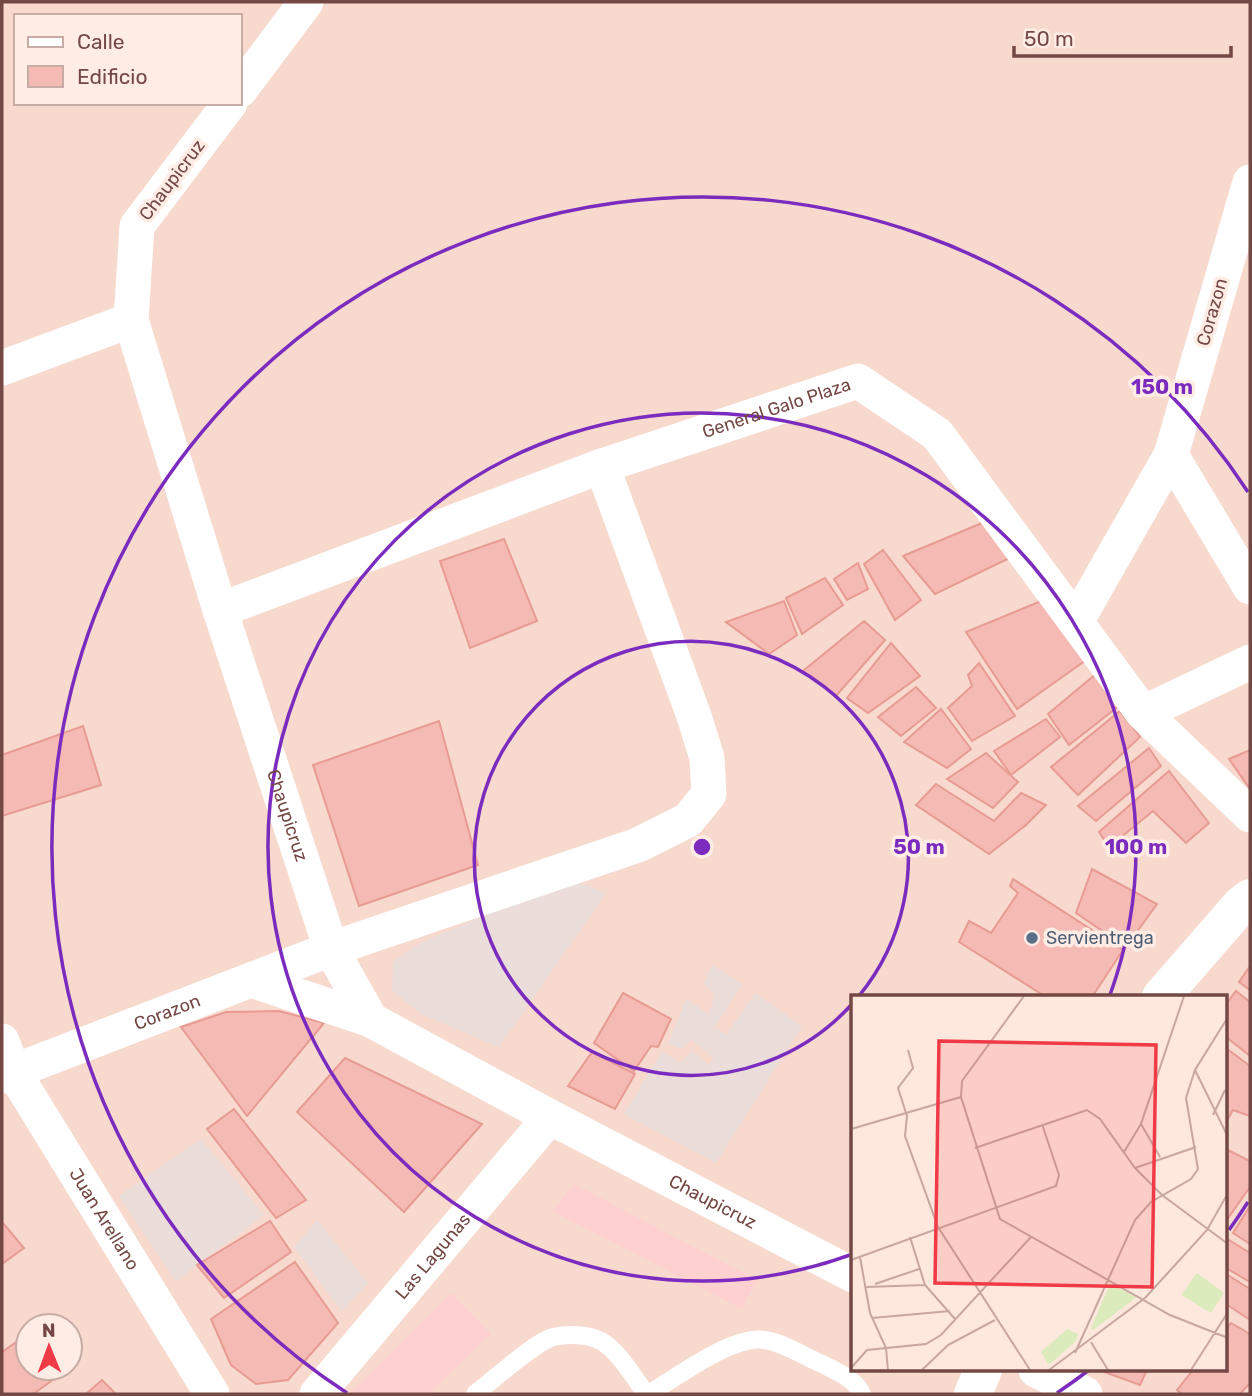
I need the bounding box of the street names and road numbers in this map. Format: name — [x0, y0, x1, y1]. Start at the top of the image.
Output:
street label: Chaupicruz — [134, 135, 210, 225]
street label: Corazon — [1192, 276, 1232, 348]
street label: General Galo Plaza — [699, 373, 853, 443]
street label: Chaupicruz — [262, 767, 313, 864]
street label: Corazon — [131, 990, 203, 1035]
street label: Juan Arellano — [65, 1164, 144, 1274]
street label: Chaupicruz — [665, 1170, 760, 1234]
street label: Las Lagunas — [391, 1209, 475, 1304]

